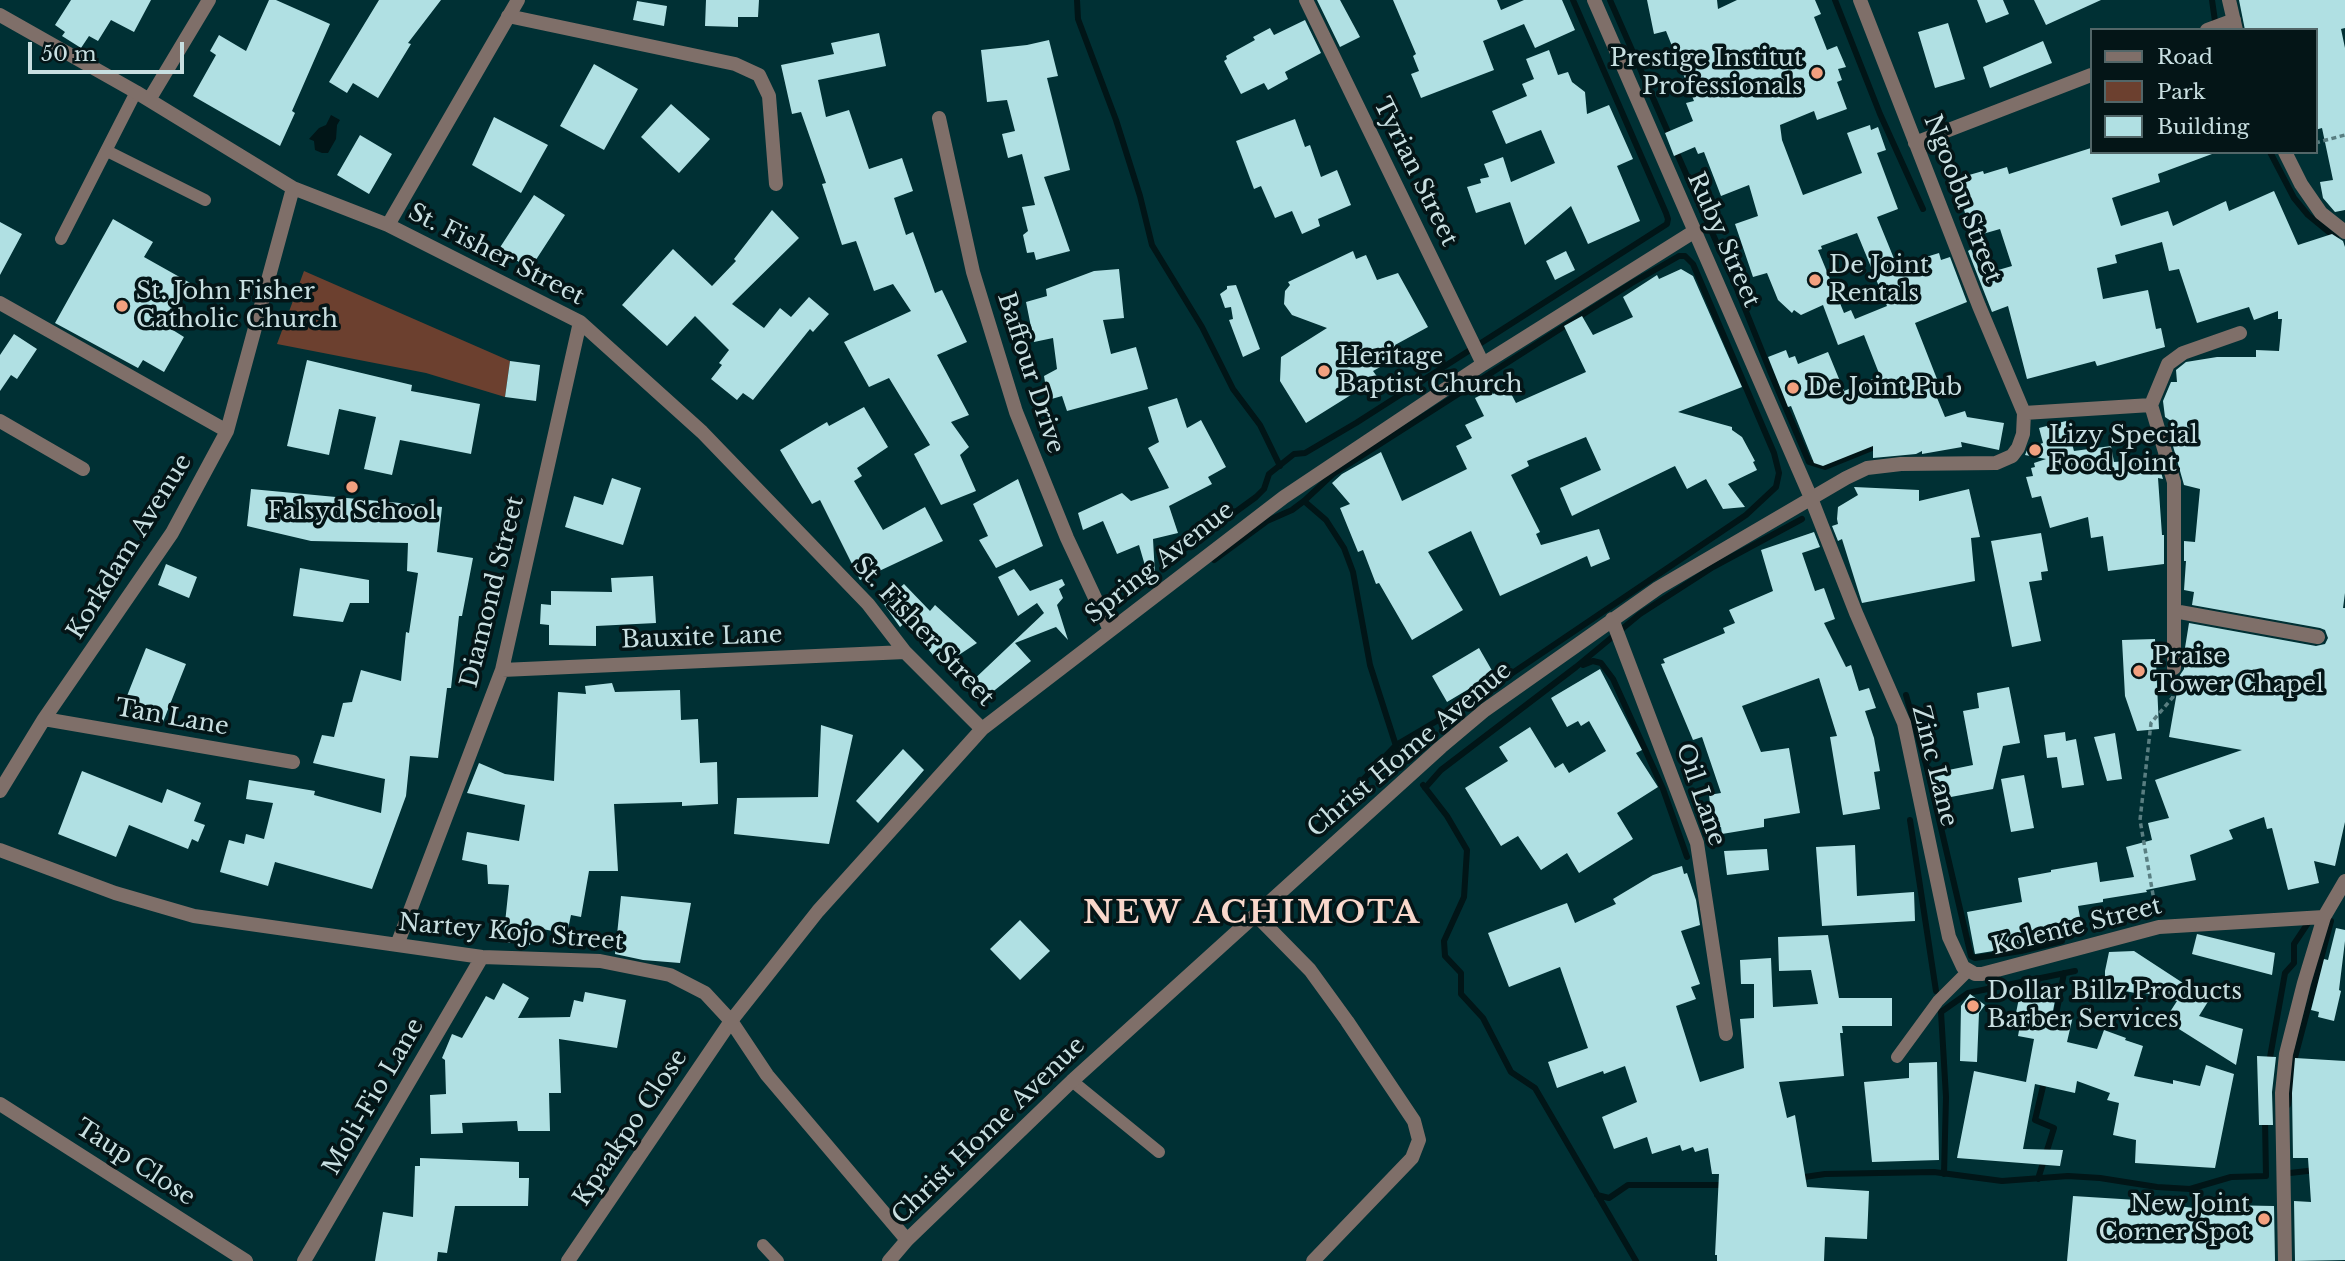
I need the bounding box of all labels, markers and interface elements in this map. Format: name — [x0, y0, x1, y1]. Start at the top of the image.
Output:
scale bar — [32, 28, 187, 72]
legend — [2090, 28, 2317, 154]
text: 50 m — [41, 41, 96, 67]
text: Road — [2157, 44, 2213, 70]
place label: Prestige Institut Professionals — [1610, 45, 1803, 101]
marker: Prestige Institut Professionals — [1809, 65, 1825, 81]
text: Park — [2157, 79, 2206, 105]
street label: Tyrian Street — [1367, 93, 1463, 251]
street label: Ngoobu Street — [1917, 111, 2007, 287]
text: Building — [2157, 114, 2249, 140]
street label: Ruby Street — [1680, 168, 1766, 312]
street label: St. Fisher Street — [403, 198, 589, 312]
place label: De Joint Rentals — [1829, 252, 1929, 308]
marker: De Joint Rentals — [1807, 272, 1823, 288]
place label: St. John Fisher Catholic Church — [136, 278, 338, 334]
street label: Baffour Drive — [990, 289, 1070, 457]
marker: St. John Fisher Catholic Church — [114, 298, 130, 314]
place label: Heritage Baptist Church — [1338, 343, 1523, 399]
marker: Heritage Baptist Church — [1316, 363, 1332, 379]
place label: De Joint Pub — [1807, 374, 1962, 402]
marker: De Joint Pub — [1785, 380, 1801, 396]
place label: Lizy Special Food Joint — [2049, 422, 2198, 478]
marker: Lizy Special Food Joint — [2027, 442, 2043, 458]
street label: Korkdam Avenue — [61, 449, 199, 645]
marker: Falsyd School — [344, 479, 360, 495]
street label: Diamond Street — [455, 493, 531, 691]
street label: Spring Avenue — [1080, 496, 1240, 630]
place label: Falsyd School — [267, 498, 437, 526]
street label: St. Fisher Street — [846, 551, 1000, 713]
street label: Bauxite Lane — [621, 621, 783, 655]
place label: Praise Tower Chapel — [2153, 643, 2324, 699]
street label: Christ Home Avenue — [1302, 656, 1518, 844]
marker: Praise Tower Chapel — [2131, 663, 2147, 679]
street label: Tan Lane — [113, 694, 231, 742]
street label: Zinc Lane — [1905, 702, 1963, 830]
street label: Oil Lane — [1669, 740, 1731, 850]
street label: Kolente Street — [1989, 892, 2165, 962]
district label: NEW ACHIMOTA — [1085, 895, 1419, 933]
street label: Nartey Kojo Street — [397, 909, 625, 957]
place label: Dollar Billz Products Barber Services — [1987, 978, 2242, 1034]
marker: Dollar Billz Products Barber Services — [1965, 998, 1981, 1014]
street label: Moli-Fio Lane — [318, 1014, 430, 1180]
street label: Christ Home Avenue — [886, 1031, 1092, 1231]
street label: Kpaakpo Close — [568, 1044, 694, 1212]
street label: Taup Close — [70, 1114, 200, 1212]
place label: New Joint Corner Spot — [2099, 1191, 2250, 1247]
marker: New Joint Corner Spot — [2256, 1211, 2272, 1227]

